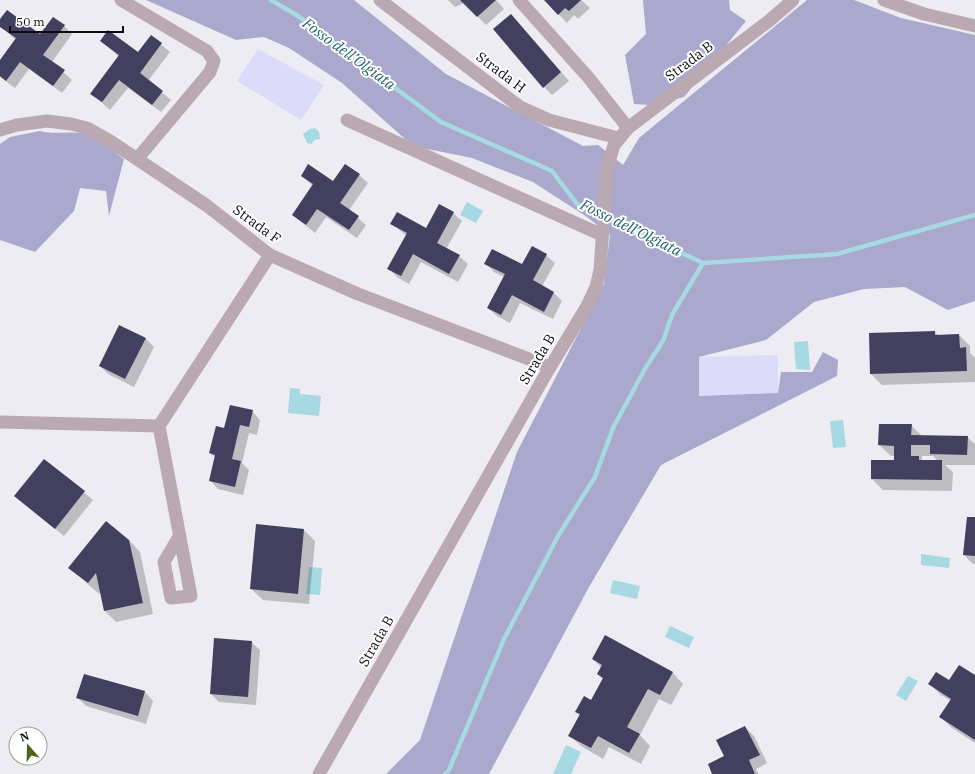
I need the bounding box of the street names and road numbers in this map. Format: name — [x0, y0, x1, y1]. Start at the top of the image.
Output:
street label: Strada B — [661, 37, 717, 85]
street label: Strada H — [473, 48, 529, 96]
street label: Strada F — [229, 200, 285, 248]
street label: Strada B — [515, 330, 559, 388]
street label: Strada B — [354, 612, 398, 670]

